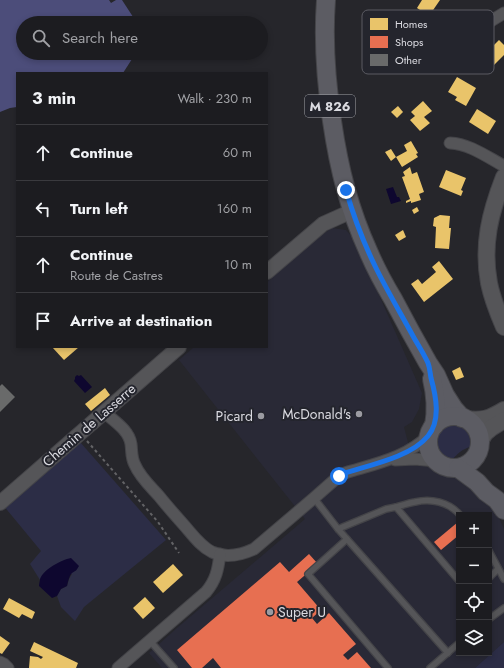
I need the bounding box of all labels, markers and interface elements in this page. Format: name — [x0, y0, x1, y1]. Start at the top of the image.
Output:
legend — [362, 10, 494, 74]
search box — [16, 16, 268, 60]
text: Homes — [395, 16, 428, 32]
icon: search — [30, 27, 52, 49]
text: Search here — [62, 27, 138, 49]
text: Shops — [395, 34, 424, 50]
text: Other — [395, 52, 422, 68]
text: 3 min — [32, 86, 76, 110]
text: Walk · 230 m — [177, 89, 252, 108]
road number: M 826 — [305, 95, 355, 117]
icon: ahead — [32, 142, 54, 164]
text: Continue — [70, 142, 133, 164]
text: 60 m — [223, 143, 252, 162]
route end — [337, 181, 355, 199]
icon: left — [32, 198, 54, 220]
text: Turn left — [70, 198, 128, 220]
text: 160 m — [217, 199, 252, 218]
text: Continue — [70, 244, 133, 266]
icon: ahead — [32, 254, 54, 276]
text: 10 m — [224, 255, 252, 274]
text: Route de Castres — [70, 266, 163, 285]
icon: arrive — [32, 310, 54, 332]
text: Arrive at destination — [70, 310, 212, 332]
street label: Chemin de Lasserre — [38, 379, 140, 471]
place label: McDonald's — [282, 404, 351, 424]
place label: Picard — [215, 406, 253, 426]
marker: McDonald's — [354, 409, 364, 419]
marker: Picard — [256, 411, 266, 421]
route start — [330, 467, 348, 485]
map controls — [456, 512, 492, 656]
button: + — [456, 512, 492, 548]
button: − — [456, 548, 492, 584]
button: locate — [456, 584, 492, 620]
place label: Super U — [278, 602, 326, 622]
marker: Super U — [265, 607, 275, 617]
button: layers — [456, 620, 492, 656]

